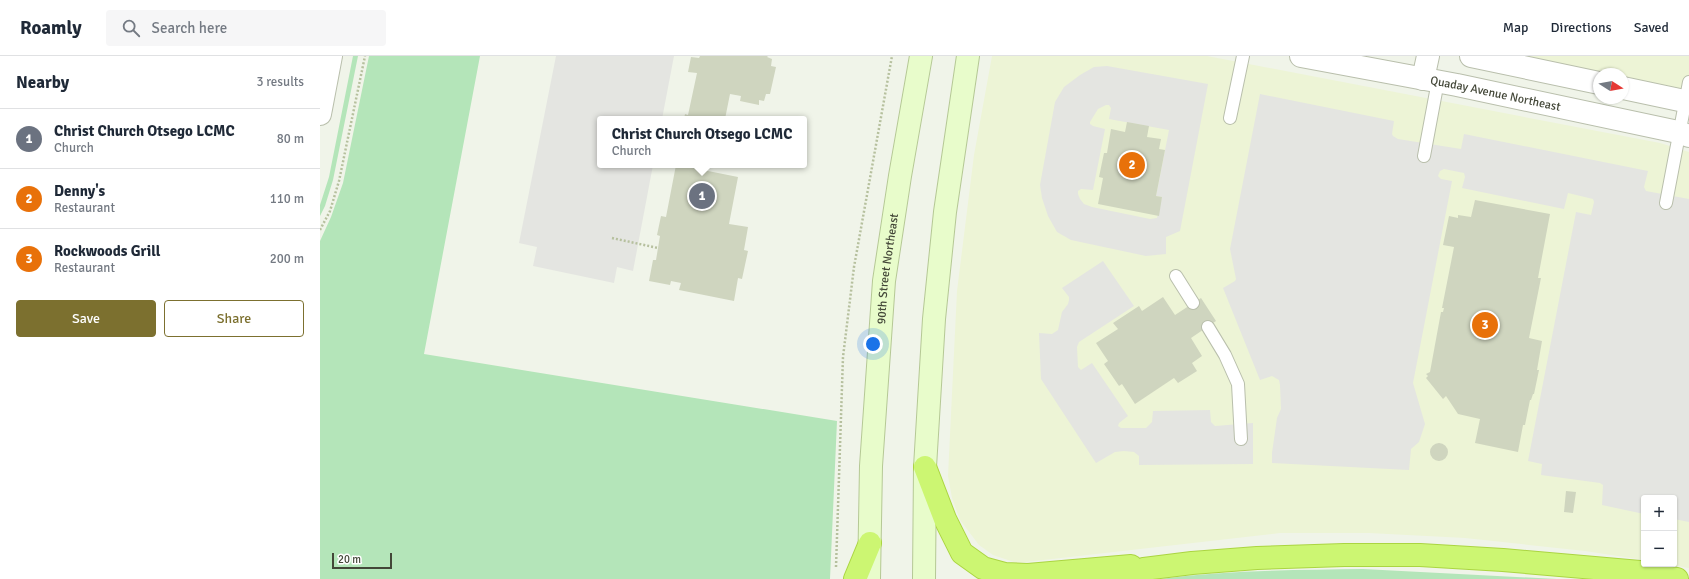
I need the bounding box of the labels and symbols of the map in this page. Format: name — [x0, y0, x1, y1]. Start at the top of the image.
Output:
north arrow — [1593, 68, 1629, 104]
street label: Quaday Avenue Northeast — [1429, 73, 1562, 114]
pin: 2 — [1119, 150, 1145, 180]
pin: 1 — [689, 181, 715, 211]
street label: 90th Street Northeast — [873, 212, 902, 325]
pin: 3 — [1472, 310, 1498, 340]
your location — [863, 334, 883, 354]
scale bar — [332, 551, 392, 570]

